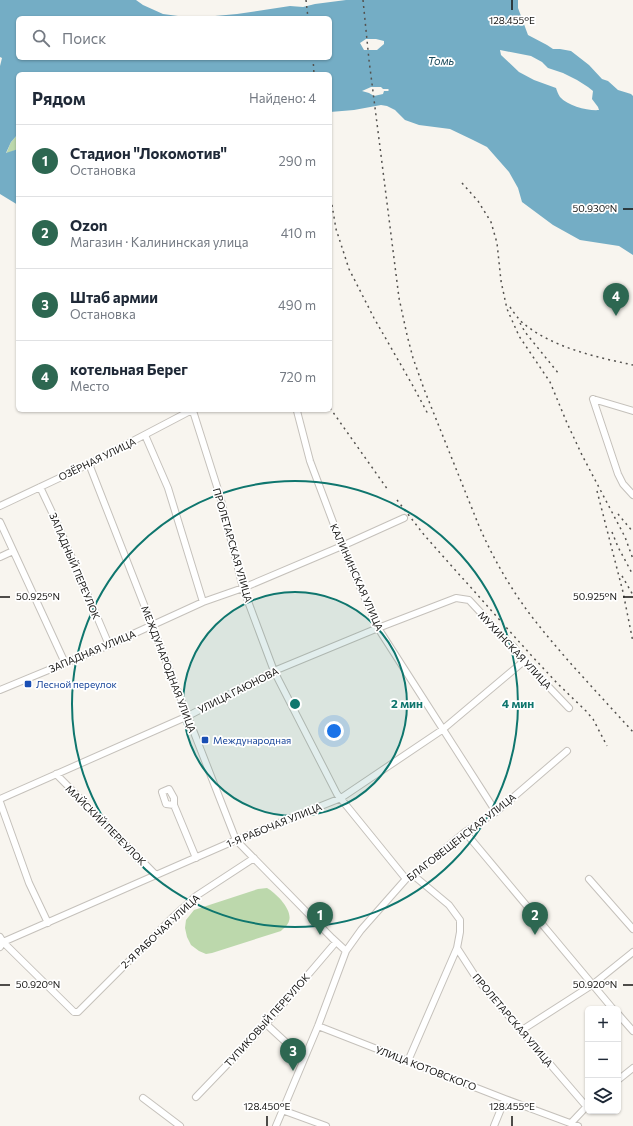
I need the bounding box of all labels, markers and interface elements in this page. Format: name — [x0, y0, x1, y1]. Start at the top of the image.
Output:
text: 128.455°E — [489, 14, 535, 26]
search box — [16, 16, 332, 60]
icon: search — [30, 27, 52, 49]
text: Поиск — [62, 29, 106, 47]
water label: Томь — [428, 54, 454, 67]
text: Рядом — [32, 88, 86, 109]
text: Найдено: 4 — [249, 90, 316, 106]
text: Стадион "Локомотив" — [70, 144, 227, 162]
text: 1 — [42, 153, 48, 169]
text: 290 m — [279, 153, 316, 169]
text: Остановка — [70, 162, 136, 178]
text: 50.930°N — [573, 202, 617, 214]
text: Ozon — [70, 216, 108, 234]
text: 2 — [41, 225, 49, 241]
text: 410 m — [281, 225, 316, 241]
text: Магазин · Калининская улица — [70, 234, 248, 250]
pin: 4 — [603, 283, 629, 316]
text: Штаб армии — [70, 288, 158, 306]
text: 3 — [41, 297, 49, 313]
text: 490 m — [278, 297, 316, 313]
text: Остановка — [70, 306, 136, 322]
text: котельная Берег — [70, 360, 188, 378]
text: 4 — [41, 369, 49, 385]
text: 720 m — [280, 369, 316, 385]
text: Место — [70, 378, 110, 394]
street label: ОЗЁРНАЯ УЛИЦА — [56, 435, 138, 483]
street label: ПРОЛЕТАРСКАЯ УЛИЦА — [211, 486, 255, 604]
street label: ЗАПАДНЫЙ ПЕРЕУЛОК — [47, 511, 103, 621]
street label: КАЛИНИНСКАЯ УЛИЦА — [328, 522, 386, 632]
text: 50.925°N — [16, 590, 60, 602]
text: 50.925°N — [573, 590, 617, 602]
street label: МЕЖДУНАРОДНАЯ УЛИЦА — [139, 604, 199, 734]
street label: МУХИНСКАЯ УЛИЦА — [476, 609, 554, 691]
street label: ЗАПАДНАЯ УЛИЦА — [47, 627, 137, 675]
street label: УЛИЦА ГАЮНОВА — [196, 664, 280, 716]
place label: Лесной переулок — [36, 678, 118, 690]
marker: Лесной переулок — [23, 679, 33, 689]
text: 2 мин — [391, 696, 423, 710]
text: 4 мин — [502, 696, 534, 710]
centre of rings — [288, 697, 302, 711]
your location — [324, 721, 344, 741]
place label: Международная — [213, 734, 291, 746]
marker: Международная — [200, 735, 210, 745]
street label: МАЙСКИЙ ПЕРЕУЛОК — [63, 782, 149, 868]
street label: БЛАГОВЕЩЕНСКАЯ УЛИЦА — [404, 791, 518, 883]
street label: 1-Я РАБОЧАЯ УЛИЦА — [225, 800, 324, 850]
street label: 2-Я РАБОЧАЯ УЛИЦА — [118, 891, 202, 971]
pin: 1 — [307, 902, 333, 935]
pin: 2 — [522, 902, 548, 935]
street label: ТУПИКОВЫЙ ПЕРЕУЛОК — [222, 971, 312, 1069]
street label: ПРОЛЕТАРСКАЯ УЛИЦА — [470, 971, 556, 1069]
text: 50.920°N — [16, 978, 60, 990]
text: 50.920°N — [573, 978, 617, 990]
map controls — [585, 1006, 621, 1114]
button: + — [585, 1006, 621, 1042]
pin: 3 — [280, 1038, 306, 1071]
button: − — [585, 1042, 621, 1078]
street label: УЛИЦА КОТОВСКОГО — [374, 1043, 478, 1093]
button: layers — [585, 1078, 621, 1114]
text: 128.450°E — [244, 1100, 290, 1112]
text: 128.455°E — [489, 1100, 535, 1112]

